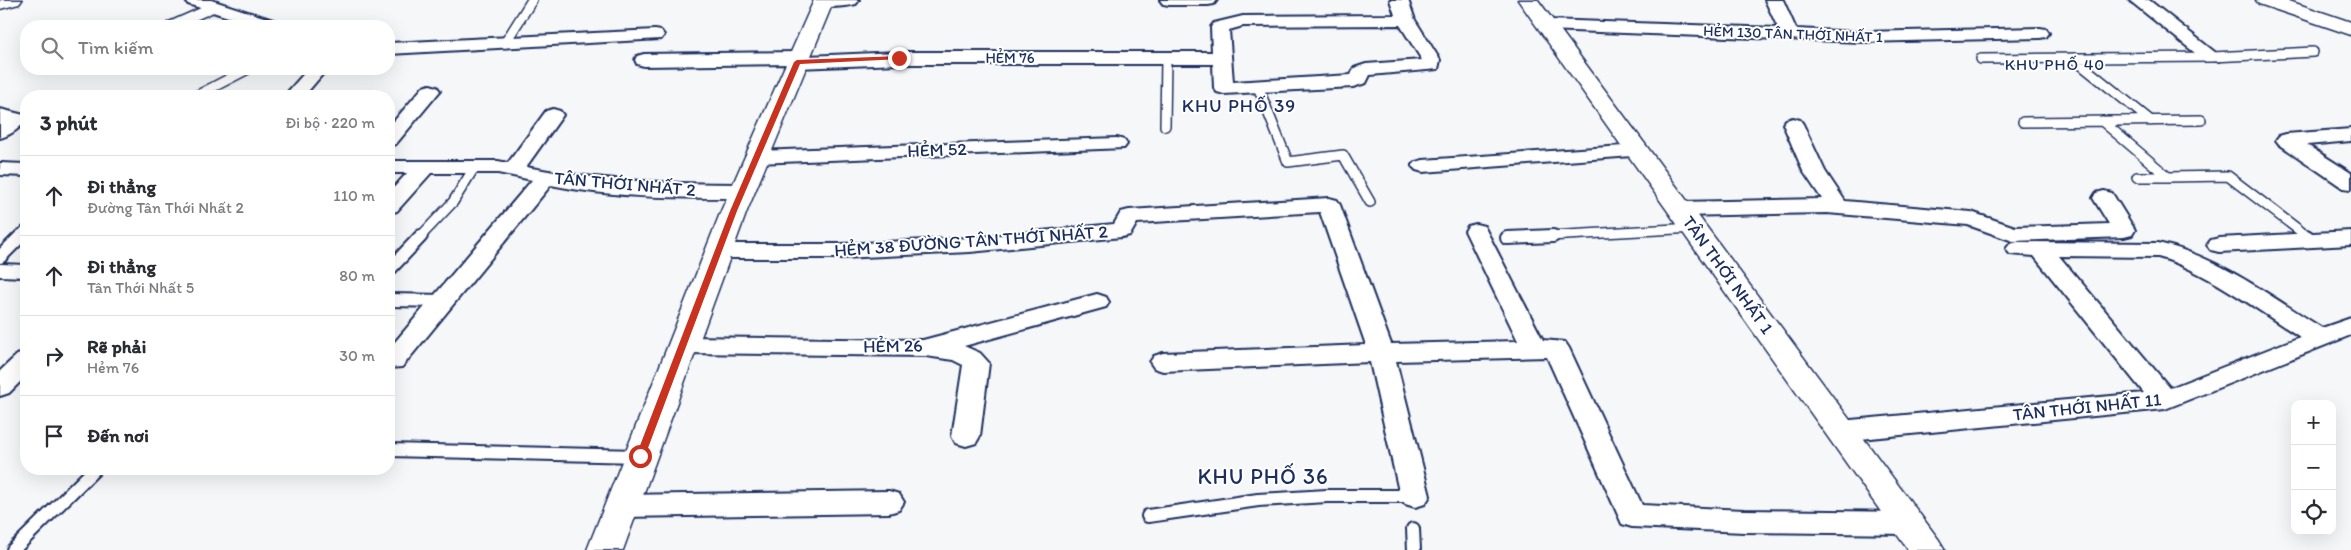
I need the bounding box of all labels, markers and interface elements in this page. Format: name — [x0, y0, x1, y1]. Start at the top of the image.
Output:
search box — [20, 20, 395, 75]
street label: HẺM 130 TÂN THỚI NHẤT 1 — [1703, 21, 1883, 46]
icon: search — [38, 34, 66, 62]
text: Tìm kiếm — [78, 36, 153, 59]
route end — [888, 47, 911, 70]
street label: HẺM 76 — [985, 48, 1035, 67]
district label: KHU PHỐ 40 — [2005, 55, 2105, 74]
district label: KHU PHỐ 39 — [1182, 94, 1296, 117]
text: 3 phút — [40, 110, 98, 135]
text: Đi bộ · 220 m — [285, 113, 375, 132]
street label: HẺM 52 — [907, 138, 968, 162]
street label: TÂN THỚI NHẤT 2 — [553, 167, 697, 201]
text: Đi thẳng — [87, 175, 156, 198]
icon: ahead — [40, 182, 68, 210]
text: 110 m — [333, 186, 375, 205]
text: Đường Tân Thới Nhất 2 — [87, 198, 244, 217]
street label: TÂN THỚI NHẤT 1 — [1678, 212, 1778, 338]
street label: HẺM 38 ĐƯỜNG TÂN THỚI NHẤT 2 — [834, 220, 1109, 262]
text: Đi thẳng — [87, 255, 156, 278]
icon: ahead — [40, 262, 68, 290]
text: 80 m — [339, 266, 375, 285]
text: Tân Thới Nhất 5 — [87, 278, 194, 297]
street label: HẺM 26 — [863, 334, 923, 358]
text: Rẽ phải — [87, 335, 146, 358]
icon: right — [40, 342, 68, 370]
text: 30 m — [339, 346, 375, 365]
text: Hẻm 76 — [87, 358, 139, 377]
street label: TÂN THỚI NHẤT 11 — [2012, 388, 2162, 426]
map controls — [2291, 400, 2336, 535]
button: + — [2291, 400, 2336, 445]
icon: arrive — [40, 422, 68, 450]
text: Đến nơi — [87, 424, 149, 447]
route start — [629, 445, 652, 468]
button: − — [2291, 445, 2336, 490]
district label: KHU PHỐ 36 — [1197, 463, 1329, 490]
button: locate — [2291, 490, 2336, 535]

